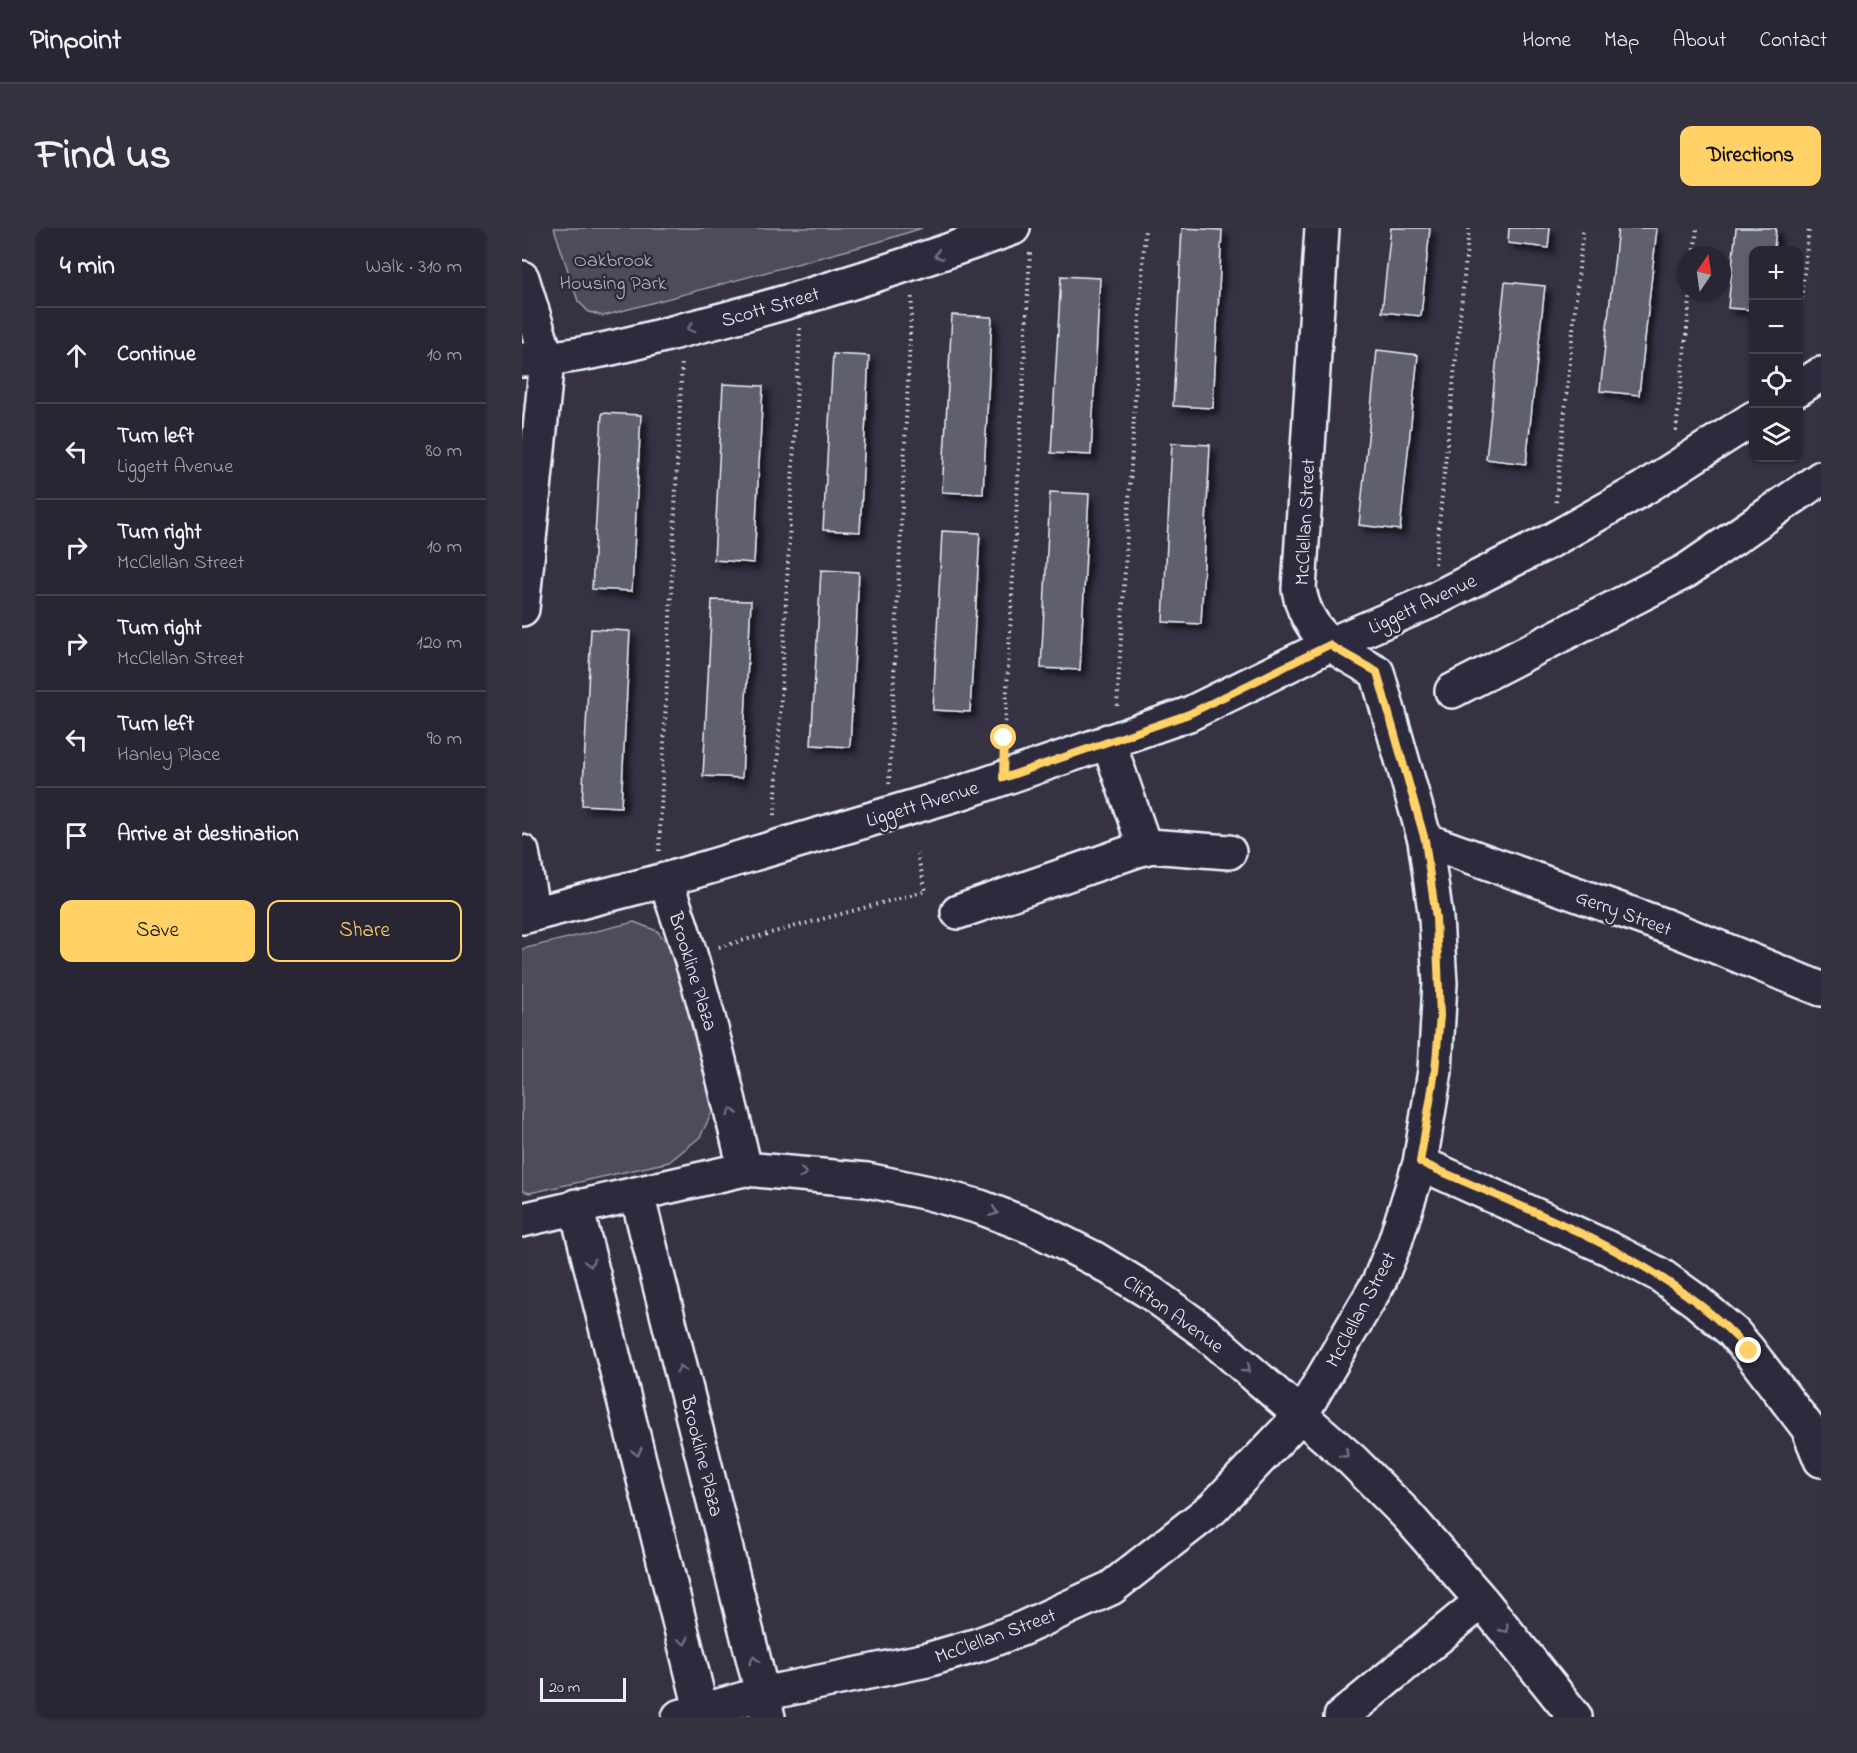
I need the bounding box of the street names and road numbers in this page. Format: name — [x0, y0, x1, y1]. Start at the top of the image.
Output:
street label: Scott Street — [718, 280, 823, 336]
street label: McClellan Street — [1289, 458, 1324, 586]
street label: Liggett Avenue — [1364, 568, 1482, 644]
street label: Liggett Avenue — [863, 775, 983, 837]
street label: Gerry Street — [1571, 884, 1676, 945]
street label: Brookline Plaza — [659, 908, 723, 1035]
street label: McClellan Street — [1320, 1247, 1405, 1373]
street label: Clifton Avenue — [1116, 1269, 1229, 1362]
street label: Brookline Plaza — [671, 1392, 730, 1520]
street label: McClellan Street — [931, 1602, 1061, 1673]

